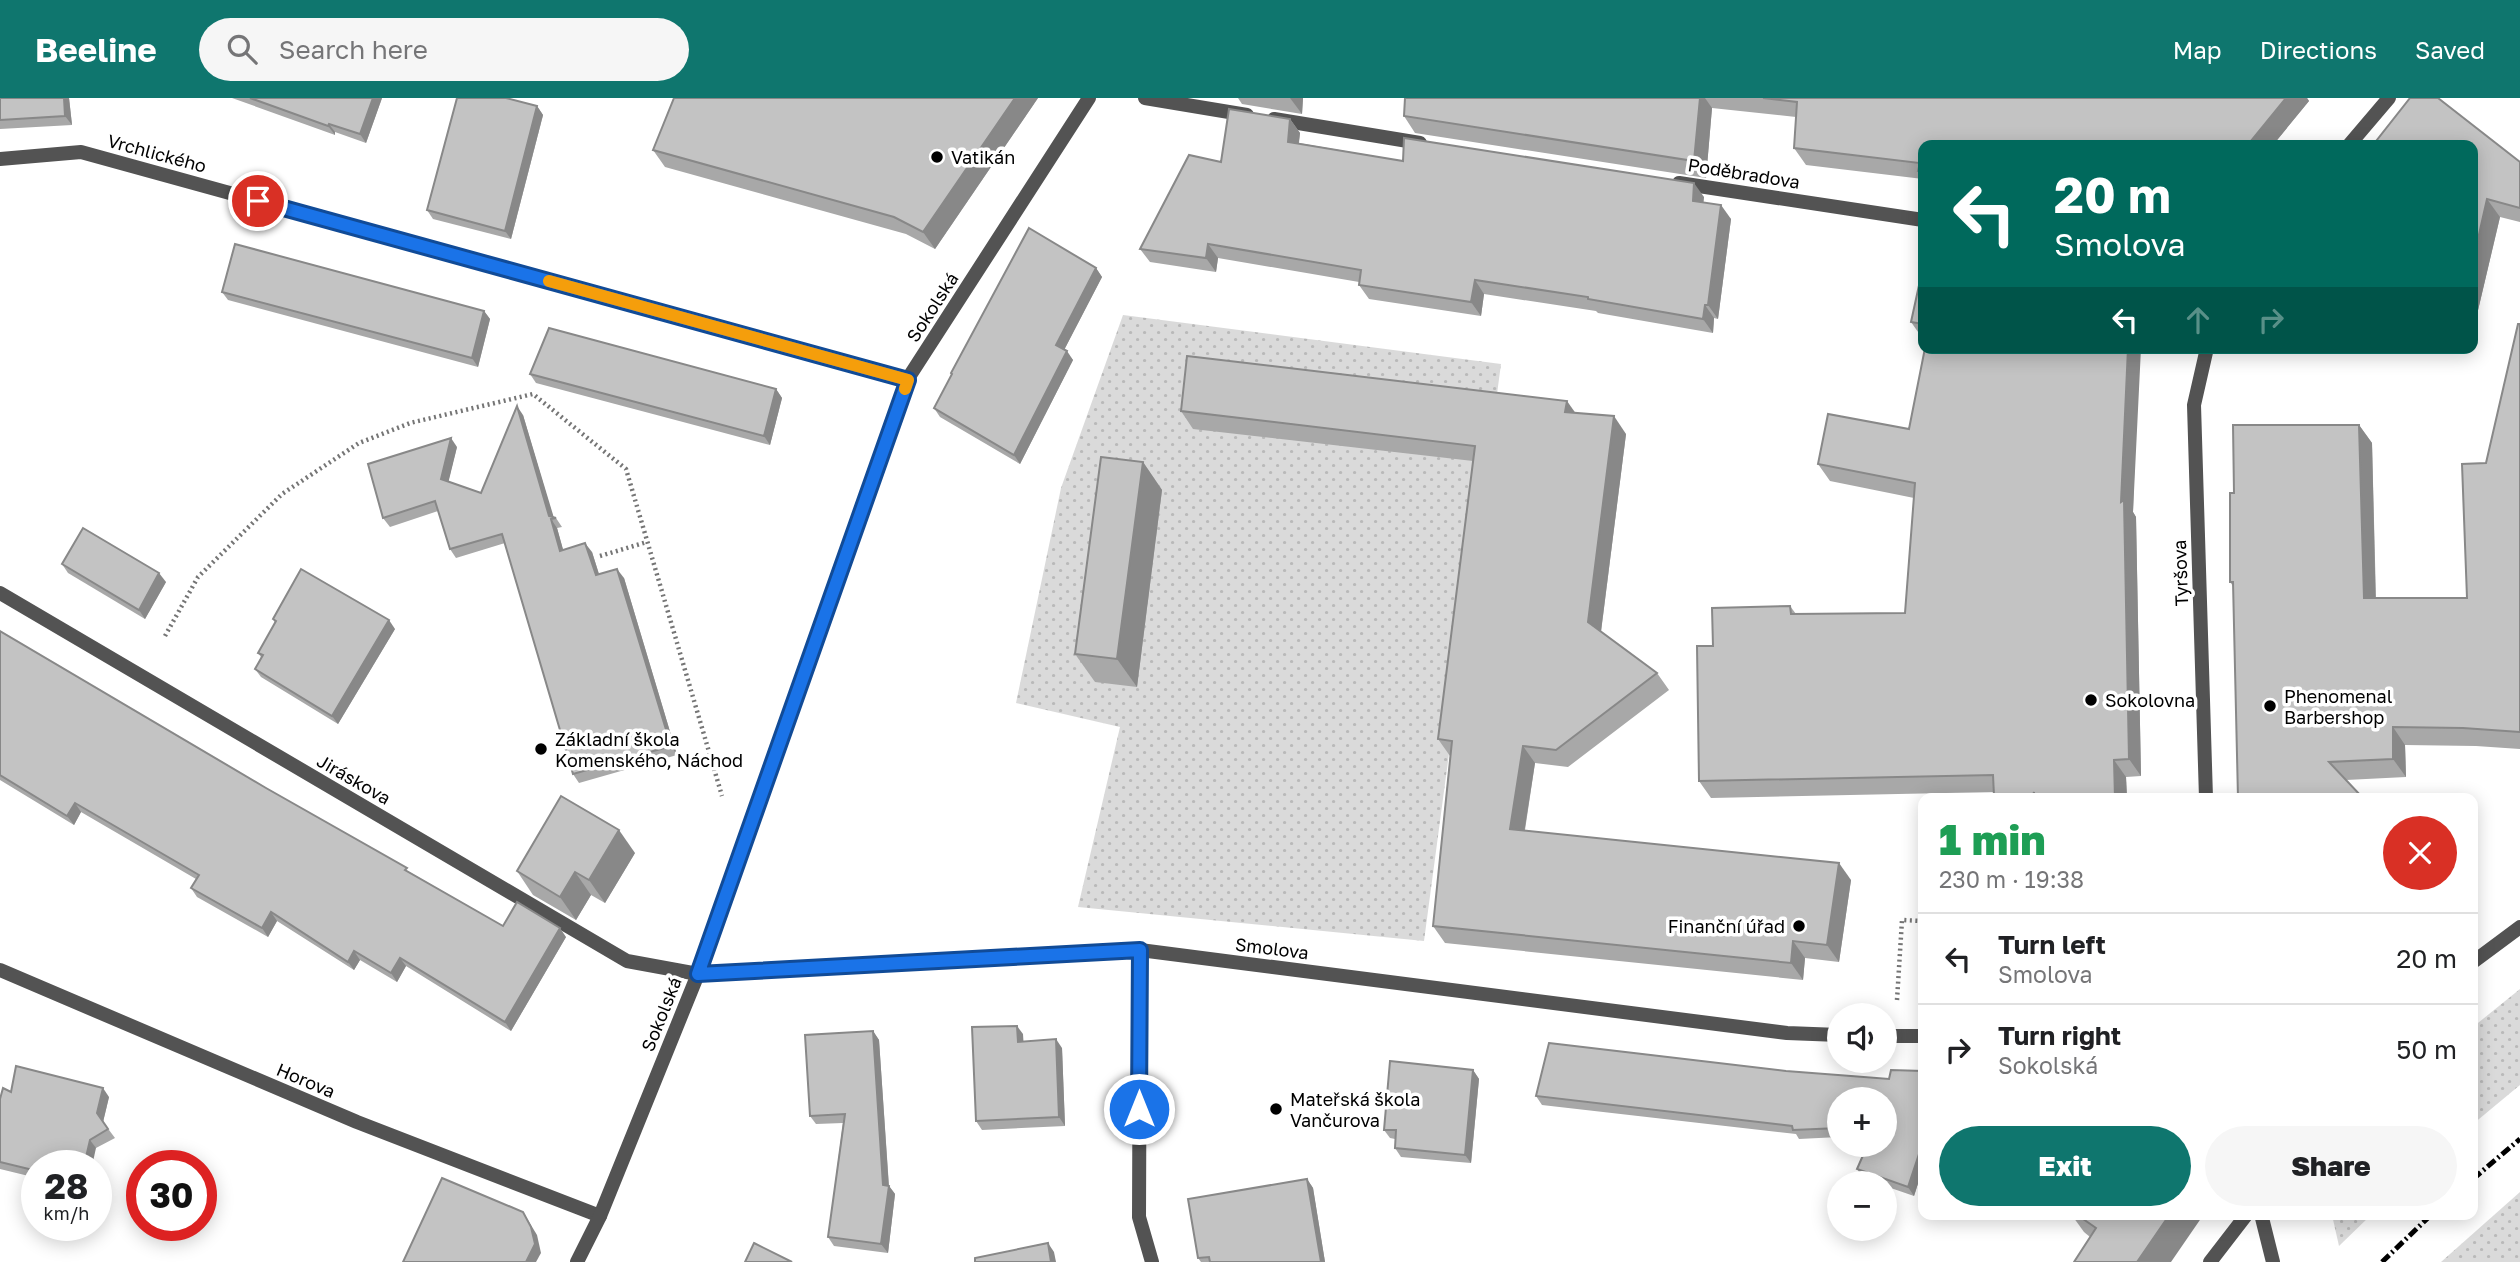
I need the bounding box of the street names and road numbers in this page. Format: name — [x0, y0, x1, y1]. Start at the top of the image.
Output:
street label: Vrchlického — [105, 129, 209, 177]
street label: Poděbradova — [1686, 153, 1802, 193]
street label: Sokolská — [901, 268, 963, 346]
street label: Tyršova — [2168, 539, 2192, 607]
street label: Jiráskova — [313, 749, 395, 809]
street label: Smolova — [1234, 933, 1310, 963]
street label: Sokolská — [636, 974, 686, 1054]
street label: Horova — [273, 1058, 339, 1102]

